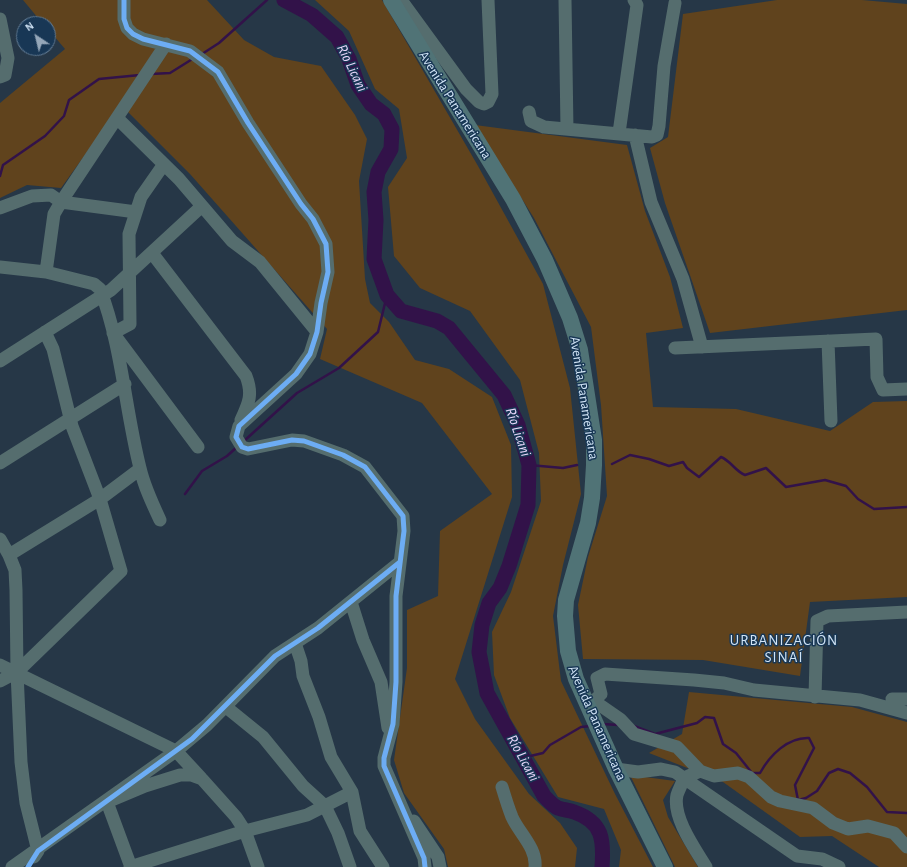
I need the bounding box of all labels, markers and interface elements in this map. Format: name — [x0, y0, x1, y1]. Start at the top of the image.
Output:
north arrow — [16, 16, 56, 56]
text: N — [23, 20, 36, 33]
water label: Río Licani — [333, 41, 371, 95]
street label: Avenida Panamericana — [415, 48, 495, 162]
street label: Avenida Panamericana — [566, 335, 602, 461]
water label: Río Licani — [501, 405, 535, 459]
district label: URBANIZACIÓN SINAÍ — [730, 631, 838, 666]
street label: Avenida Panamericana — [564, 663, 630, 783]
water label: Río Licani — [503, 731, 543, 785]

